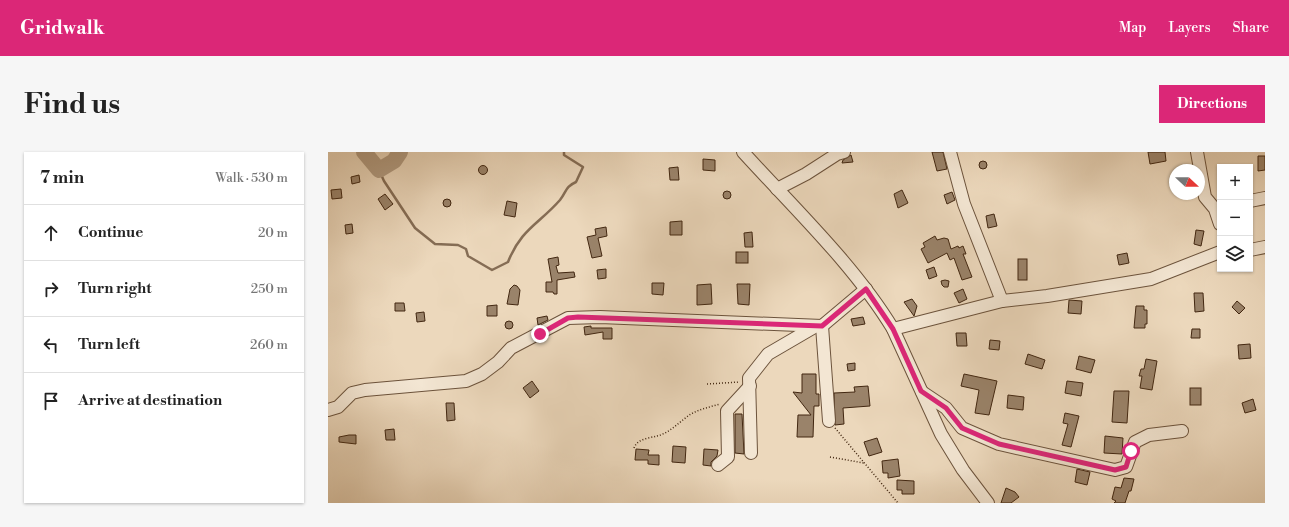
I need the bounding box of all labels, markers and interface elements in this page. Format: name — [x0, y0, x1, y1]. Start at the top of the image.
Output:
text: Gridwalk — [20, 16, 104, 40]
text: Map — [1119, 19, 1146, 37]
text: Layers — [1168, 19, 1211, 37]
text: Share — [1233, 19, 1269, 37]
button: Directions — [1159, 85, 1265, 123]
text: Find us — [24, 87, 120, 122]
north arrow — [1169, 164, 1205, 200]
map controls — [1217, 164, 1253, 272]
button: + — [1217, 164, 1253, 200]
text: 7 min — [40, 167, 84, 189]
text: Walk · 530 m — [215, 170, 288, 186]
button: − — [1217, 200, 1253, 236]
icon: ahead — [40, 222, 62, 244]
text: Continue — [78, 223, 143, 242]
text: 20 m — [258, 225, 288, 241]
button: layers — [1217, 236, 1253, 272]
icon: right — [40, 278, 62, 300]
text: Turn right — [78, 279, 152, 298]
text: 250 m — [251, 281, 288, 297]
route end — [531, 325, 549, 343]
icon: left — [40, 334, 62, 356]
text: Turn left — [78, 335, 140, 354]
text: 260 m — [250, 337, 288, 353]
icon: arrive — [40, 390, 62, 412]
text: Arrive at destination — [78, 391, 222, 410]
route start — [1122, 442, 1140, 460]

